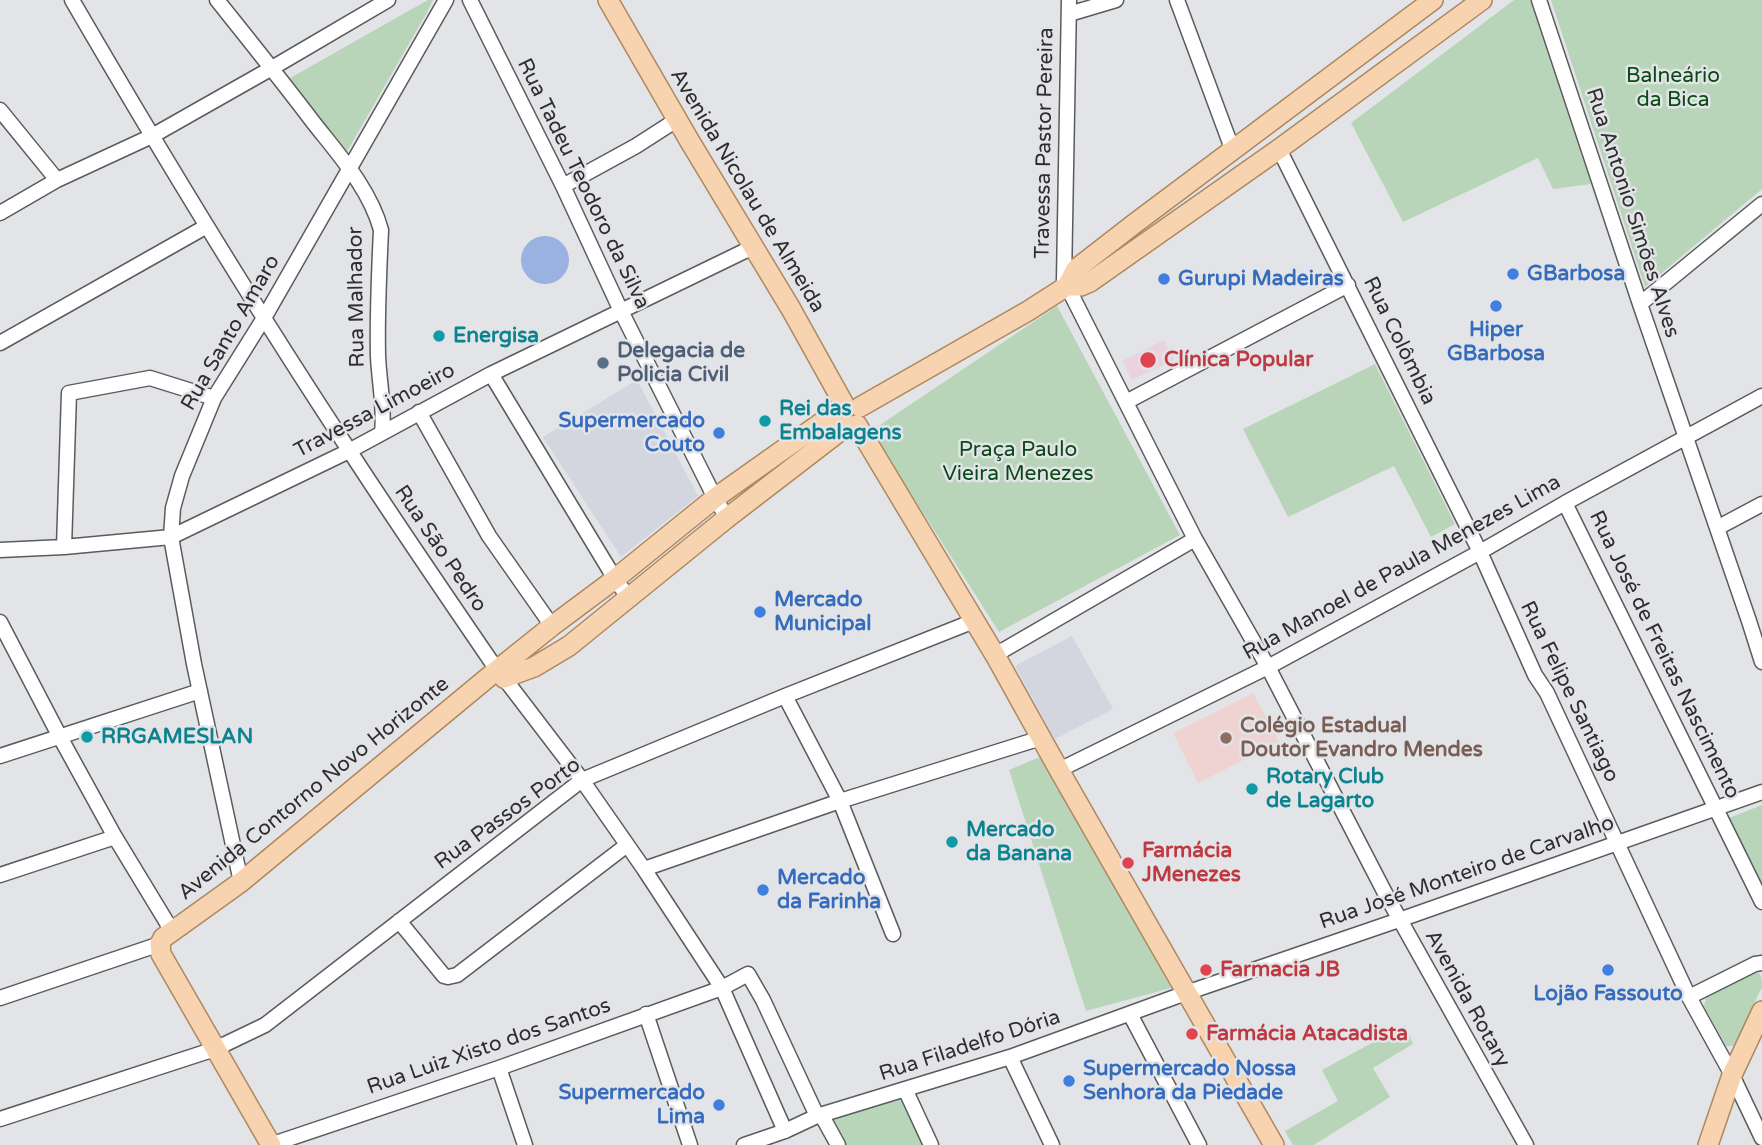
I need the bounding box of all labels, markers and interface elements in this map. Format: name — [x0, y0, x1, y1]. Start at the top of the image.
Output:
street label: Travessa Pastor Pereira — [1030, 27, 1060, 259]
street label: Rua Tadeu Teodoro da Silva — [511, 54, 655, 314]
park label: Balneário da Bica — [1626, 63, 1720, 113]
street label: Avenida Nicolau de Almeida — [664, 64, 830, 318]
street label: Rua Antonio Simões Alves — [1580, 85, 1684, 341]
street label: Rua Malhador — [343, 226, 371, 368]
street label: Rua Santo Amaro — [176, 251, 286, 415]
place label: GBarbosa — [1527, 261, 1625, 287]
place label: Gurupi Madeiras — [1178, 266, 1344, 292]
marker: GBarbosa — [1505, 266, 1521, 282]
marker: Gurupi Madeiras — [1156, 271, 1172, 287]
street label: Rua Colômbia — [1357, 273, 1441, 409]
marker: Hiper GBarbosa — [1488, 298, 1504, 314]
place label: Hiper GBarbosa — [1447, 317, 1545, 367]
place label: Energisa — [453, 323, 539, 349]
marker: Energisa — [431, 328, 447, 344]
place label: Delegacia de Policia Civil — [617, 338, 745, 388]
place label: Clínica Popular — [1164, 347, 1313, 373]
marker: Clínica Popular — [1138, 350, 1158, 370]
marker: Delegacia de Policia Civil — [595, 355, 611, 371]
street label: Travessa Limoeiro — [290, 358, 460, 464]
place label: Rei das Embalagens — [779, 396, 902, 446]
place label: Supermercado Couto — [558, 408, 705, 458]
marker: Rei das Embalagens — [757, 413, 773, 429]
marker: Supermercado Couto — [711, 425, 727, 441]
park label: Praça Paulo Vieira Menezes — [943, 437, 1093, 487]
street label: Rua Manoel de Paula Menezes Lima — [1239, 470, 1565, 666]
street label: Rua São Pedro — [388, 481, 492, 617]
street label: Rua José de Freitas Nascimento — [1583, 507, 1745, 803]
place label: Mercado Municipal — [774, 587, 872, 637]
street label: Rua Felipe Santiago — [1514, 597, 1624, 787]
marker: Mercado Municipal — [752, 604, 768, 620]
street label: Avenida Contorno Novo Horizonte — [174, 672, 454, 906]
place label: Colégio Estadual Doutor Evandro Mendes — [1240, 713, 1483, 763]
place label: RRGAMESLAN — [101, 724, 253, 750]
marker: RRGAMESLAN — [79, 729, 95, 745]
marker: Colégio Estadual Doutor Evandro Mendes — [1218, 730, 1234, 746]
street label: Rua Passos Porto — [430, 753, 586, 875]
place label: Rotary Club de Lagarto — [1266, 764, 1384, 814]
marker: Rotary Club de Lagarto — [1244, 781, 1260, 797]
street label: Rua José Monteiro de Carvalho — [1316, 811, 1618, 935]
place label: Mercado da Banana — [966, 817, 1072, 867]
marker: Mercado da Banana — [944, 834, 960, 850]
place label: Farmácia JMenezes — [1142, 838, 1241, 888]
marker: Farmácia JMenezes — [1120, 855, 1136, 871]
place label: Mercado da Farinha — [777, 865, 881, 915]
marker: Mercado da Farinha — [755, 882, 771, 898]
street label: Avenida Rotary — [1419, 926, 1515, 1072]
place label: Farmacia JB — [1220, 957, 1340, 983]
marker: Farmacia JB — [1198, 962, 1214, 978]
marker: Lojão Fassouto — [1600, 962, 1616, 978]
place label: Lojão Fassouto — [1533, 981, 1683, 1007]
street label: Rua Luiz Xisto dos Santos — [364, 993, 614, 1101]
street label: Rua Filadelfo Dória — [876, 1005, 1064, 1087]
place label: Farmácia Atacadista — [1206, 1021, 1408, 1047]
marker: Farmácia Atacadista — [1184, 1026, 1200, 1042]
place label: Supermercado Nossa Senhora da Piedade — [1083, 1056, 1296, 1106]
marker: Supermercado Nossa Senhora da Piedade — [1061, 1073, 1077, 1089]
place label: Supermercado Lima — [558, 1080, 705, 1130]
marker: Supermercado Lima — [711, 1097, 727, 1113]

